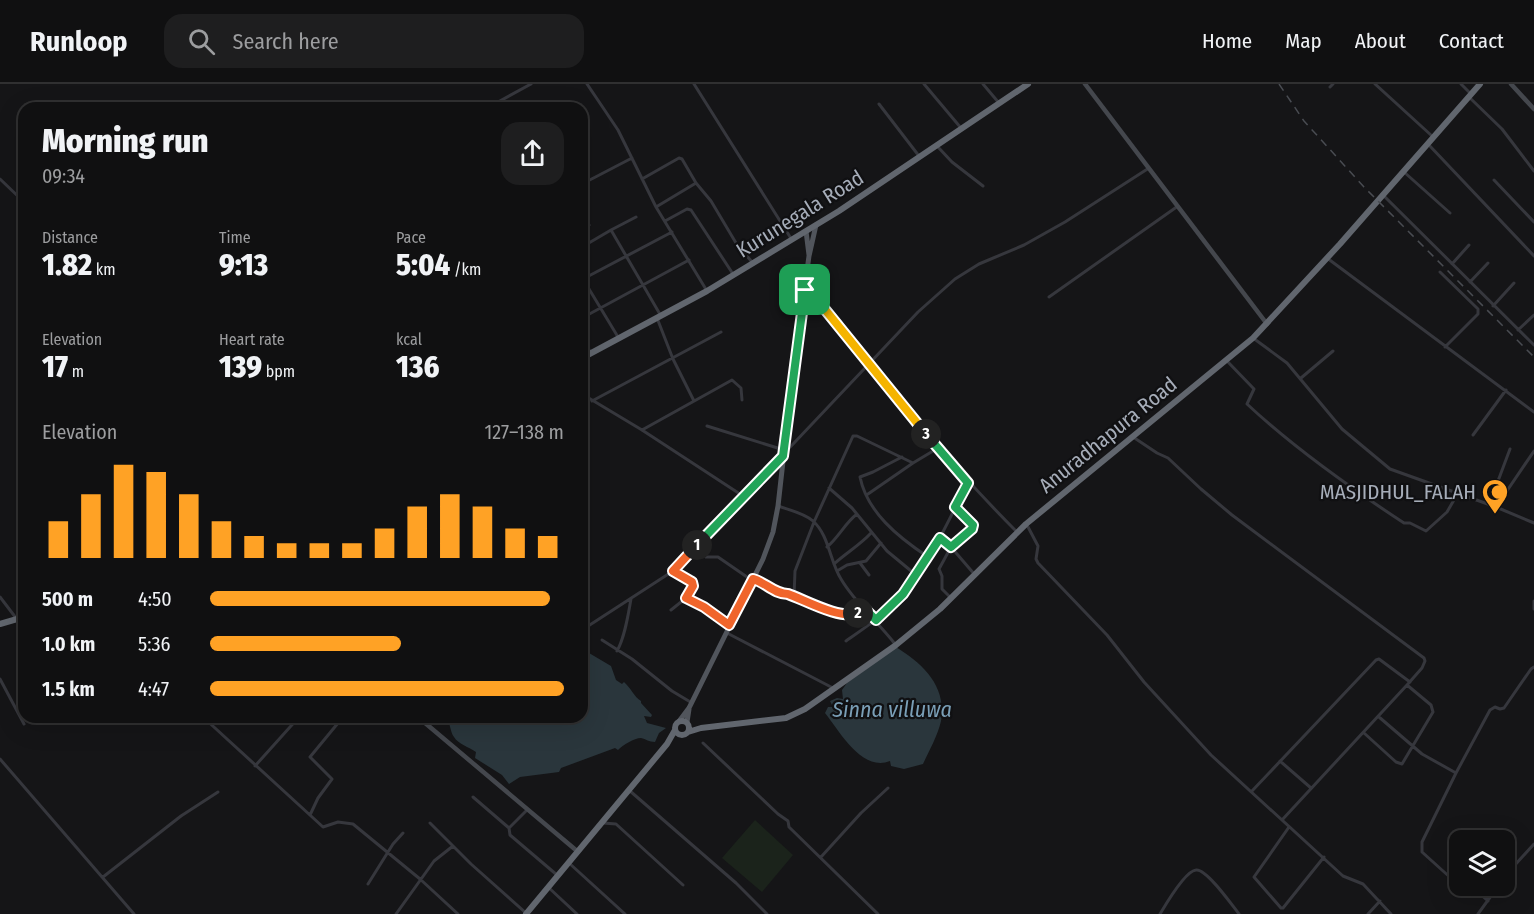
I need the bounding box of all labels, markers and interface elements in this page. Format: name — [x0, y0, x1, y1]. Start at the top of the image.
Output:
search box — [164, 14, 584, 68]
text: Runloop — [30, 25, 128, 58]
icon: search — [185, 25, 218, 58]
text: Search here — [233, 28, 339, 55]
text: Home — [1202, 28, 1252, 54]
text: Map — [1285, 28, 1322, 54]
text: About — [1355, 28, 1406, 54]
text: Contact — [1439, 28, 1504, 54]
text: Morning run — [42, 121, 209, 161]
button: share — [501, 122, 564, 185]
text: 09:34 — [42, 164, 85, 188]
street label: Kurunegala Road — [731, 164, 869, 264]
text: Distance — [42, 228, 98, 247]
text: Time — [219, 228, 251, 247]
text: Pace — [396, 228, 426, 247]
text: 1.82 — [42, 247, 92, 283]
text: 9:13 — [219, 247, 268, 283]
text: 5:04 — [396, 247, 450, 283]
text: km — [92, 260, 116, 279]
text: /km — [450, 260, 481, 279]
pin — [779, 264, 830, 315]
icon: arrive — [788, 273, 821, 306]
text: Elevation — [42, 330, 102, 349]
text: Heart rate — [219, 330, 285, 349]
text: kcal — [396, 330, 422, 349]
text: 17 — [42, 349, 68, 385]
text: 139 — [219, 349, 262, 385]
text: 136 — [396, 349, 439, 385]
text: m — [68, 362, 84, 381]
text: bpm — [262, 362, 295, 381]
street label: Anuradhapura Road — [1034, 371, 1182, 499]
pin: 3 — [911, 419, 941, 449]
text: Elevation — [42, 420, 117, 444]
text: 127–138 m — [484, 420, 564, 444]
text: 3 — [922, 424, 930, 443]
mosque icon: MASJIDHUL_FALAH — [1480, 477, 1510, 515]
place label: MASJIDHUL_FALAH — [1320, 479, 1476, 505]
pin: 1 — [682, 530, 712, 560]
text: 1 — [694, 535, 700, 554]
text: 500 m — [42, 587, 93, 611]
text: 4:50 — [138, 587, 172, 611]
pin: 2 — [843, 598, 873, 628]
text: 2 — [854, 603, 862, 622]
text: 1.0 km — [42, 632, 95, 656]
text: 5:36 — [138, 632, 171, 656]
text: 1.5 km — [42, 677, 95, 701]
text: 4:47 — [138, 677, 169, 701]
water label: Sinna villuwa — [831, 696, 952, 723]
map controls — [1449, 830, 1515, 896]
button: layers — [1449, 830, 1515, 896]

